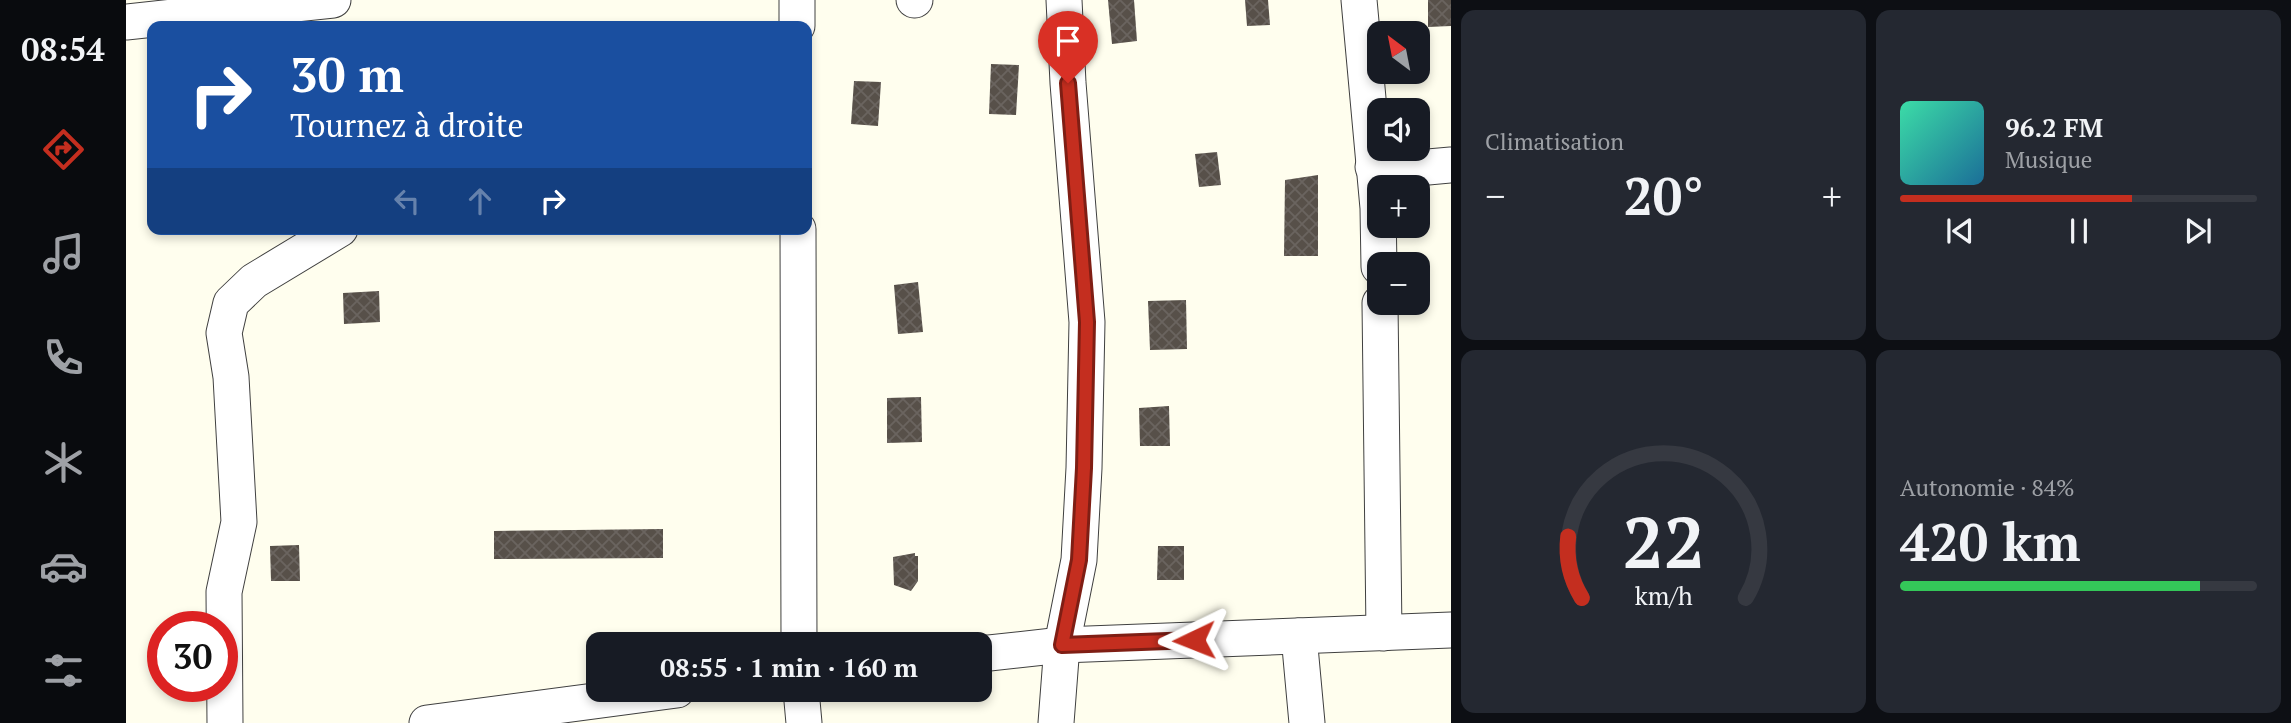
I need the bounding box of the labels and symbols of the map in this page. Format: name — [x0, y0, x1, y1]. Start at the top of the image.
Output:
pin — [1038, 11, 1098, 83]
north arrow — [1367, 21, 1430, 84]
position arrow — [1157, 603, 1231, 677]
speed limit sign: 30 — [147, 611, 238, 702]

